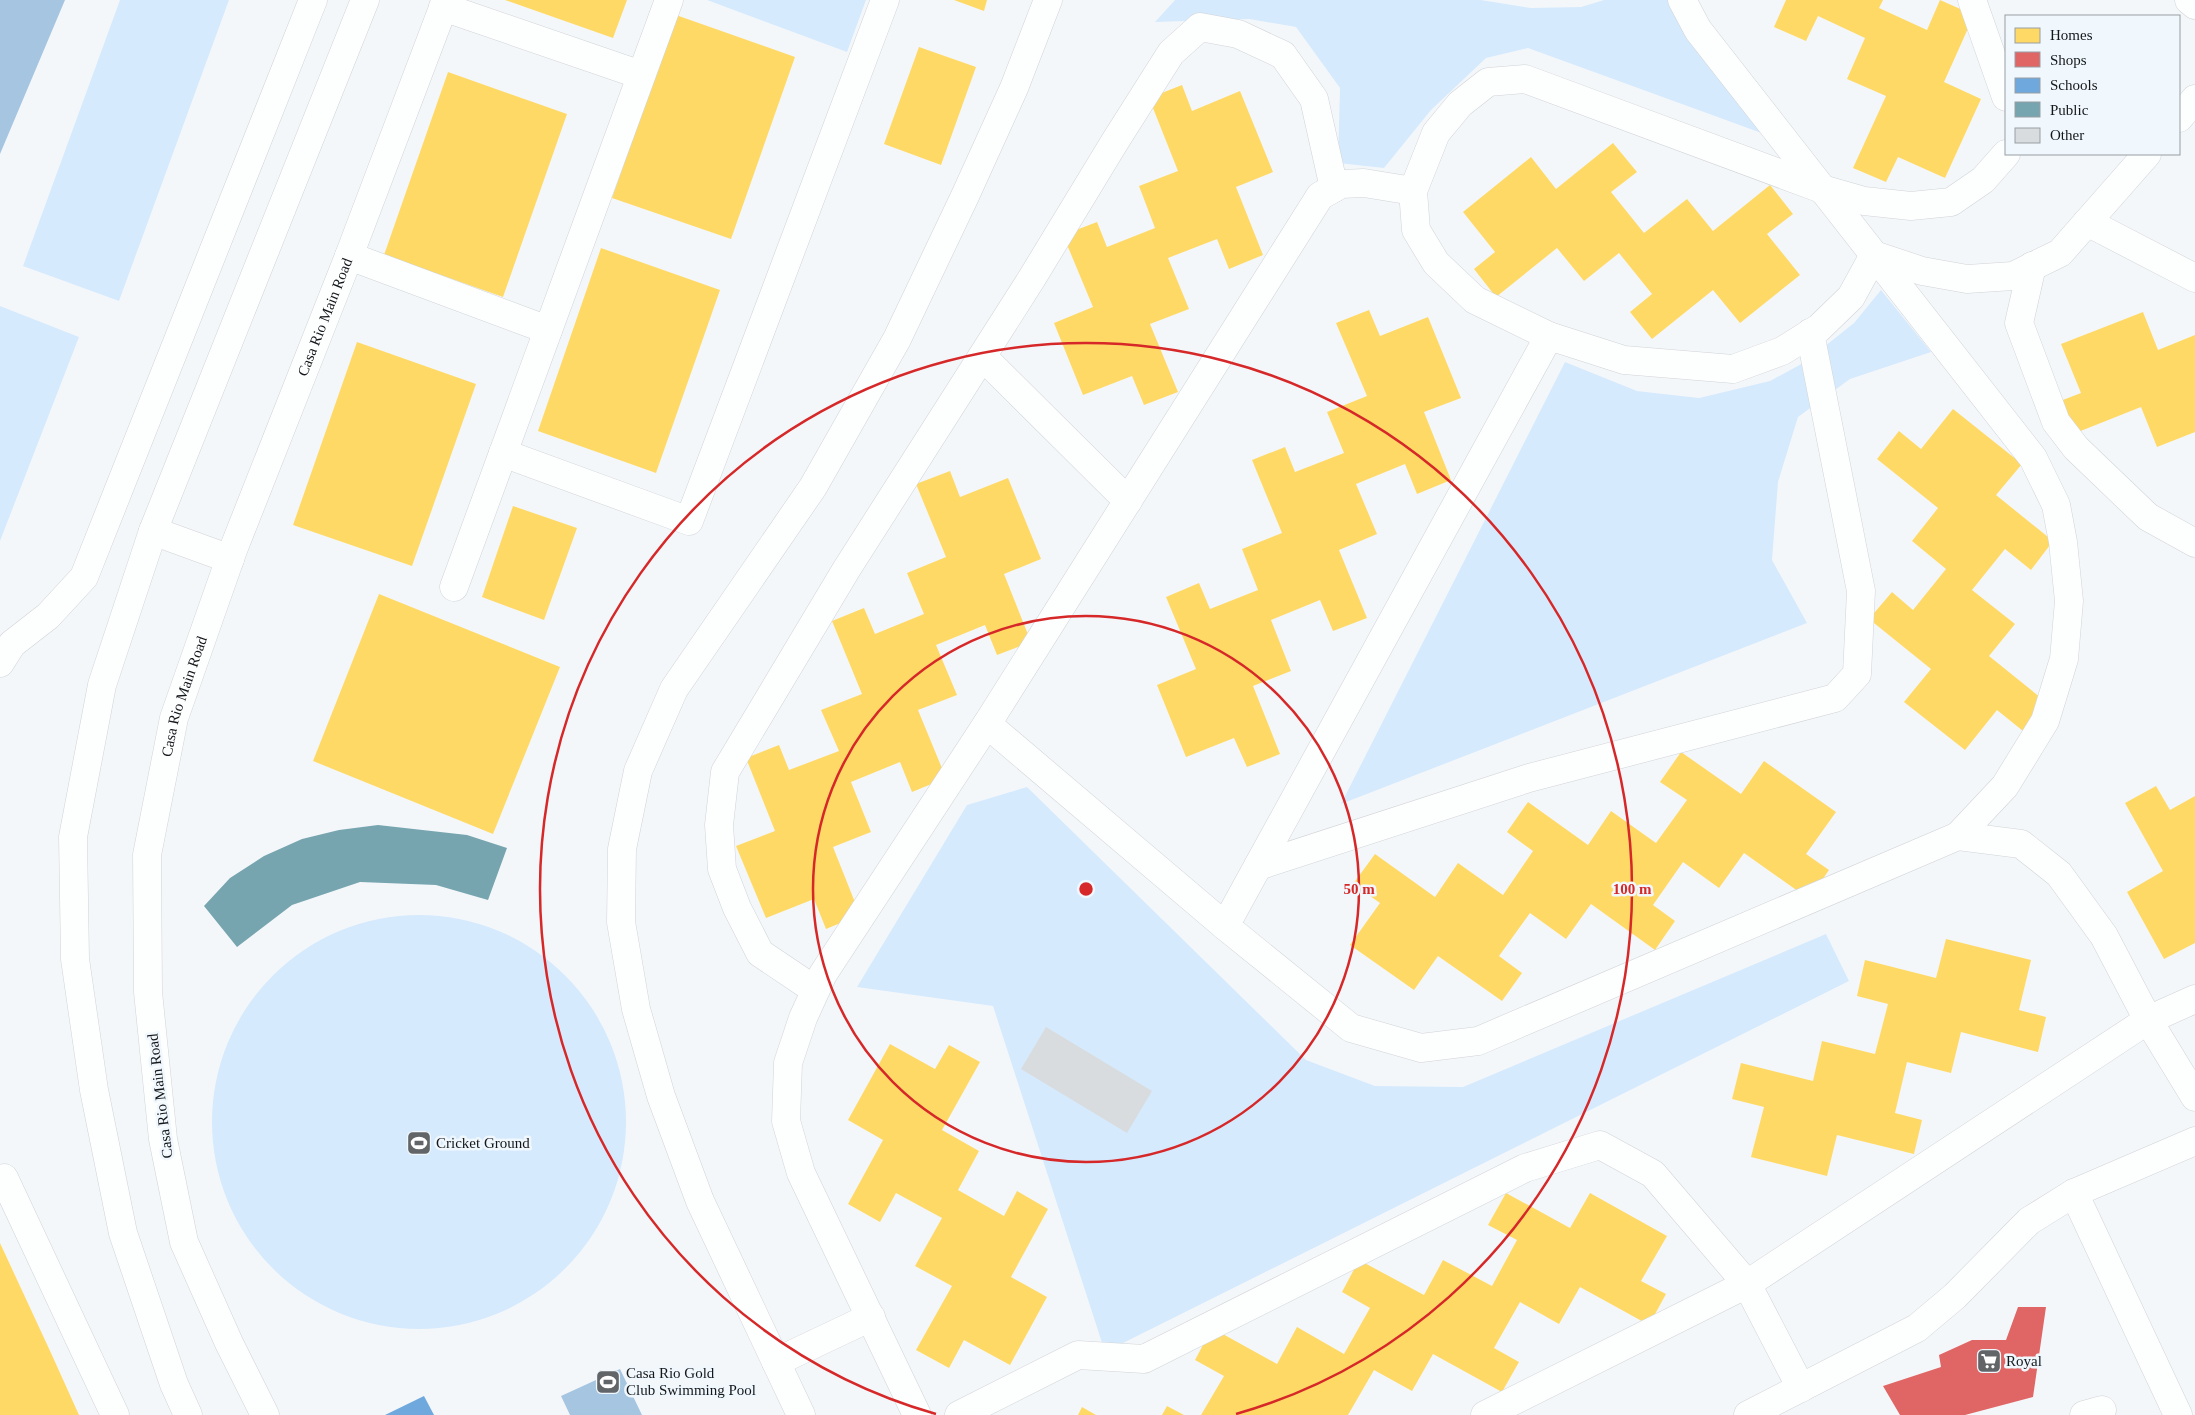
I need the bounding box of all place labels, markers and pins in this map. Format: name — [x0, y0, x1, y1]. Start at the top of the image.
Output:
centre of rings — [1077, 880, 1095, 898]
sports icon: Cricket Ground — [406, 1130, 432, 1156]
place label: Cricket Ground — [436, 1135, 530, 1151]
supermarket icon: Royal — [1976, 1348, 2002, 1374]
place label: Royal — [2006, 1353, 2042, 1369]
place label: Casa Rio Gold Club Swimming Pool — [626, 1365, 756, 1398]
sports icon: Casa Rio Gold Club Swimming Pool — [595, 1369, 621, 1395]

